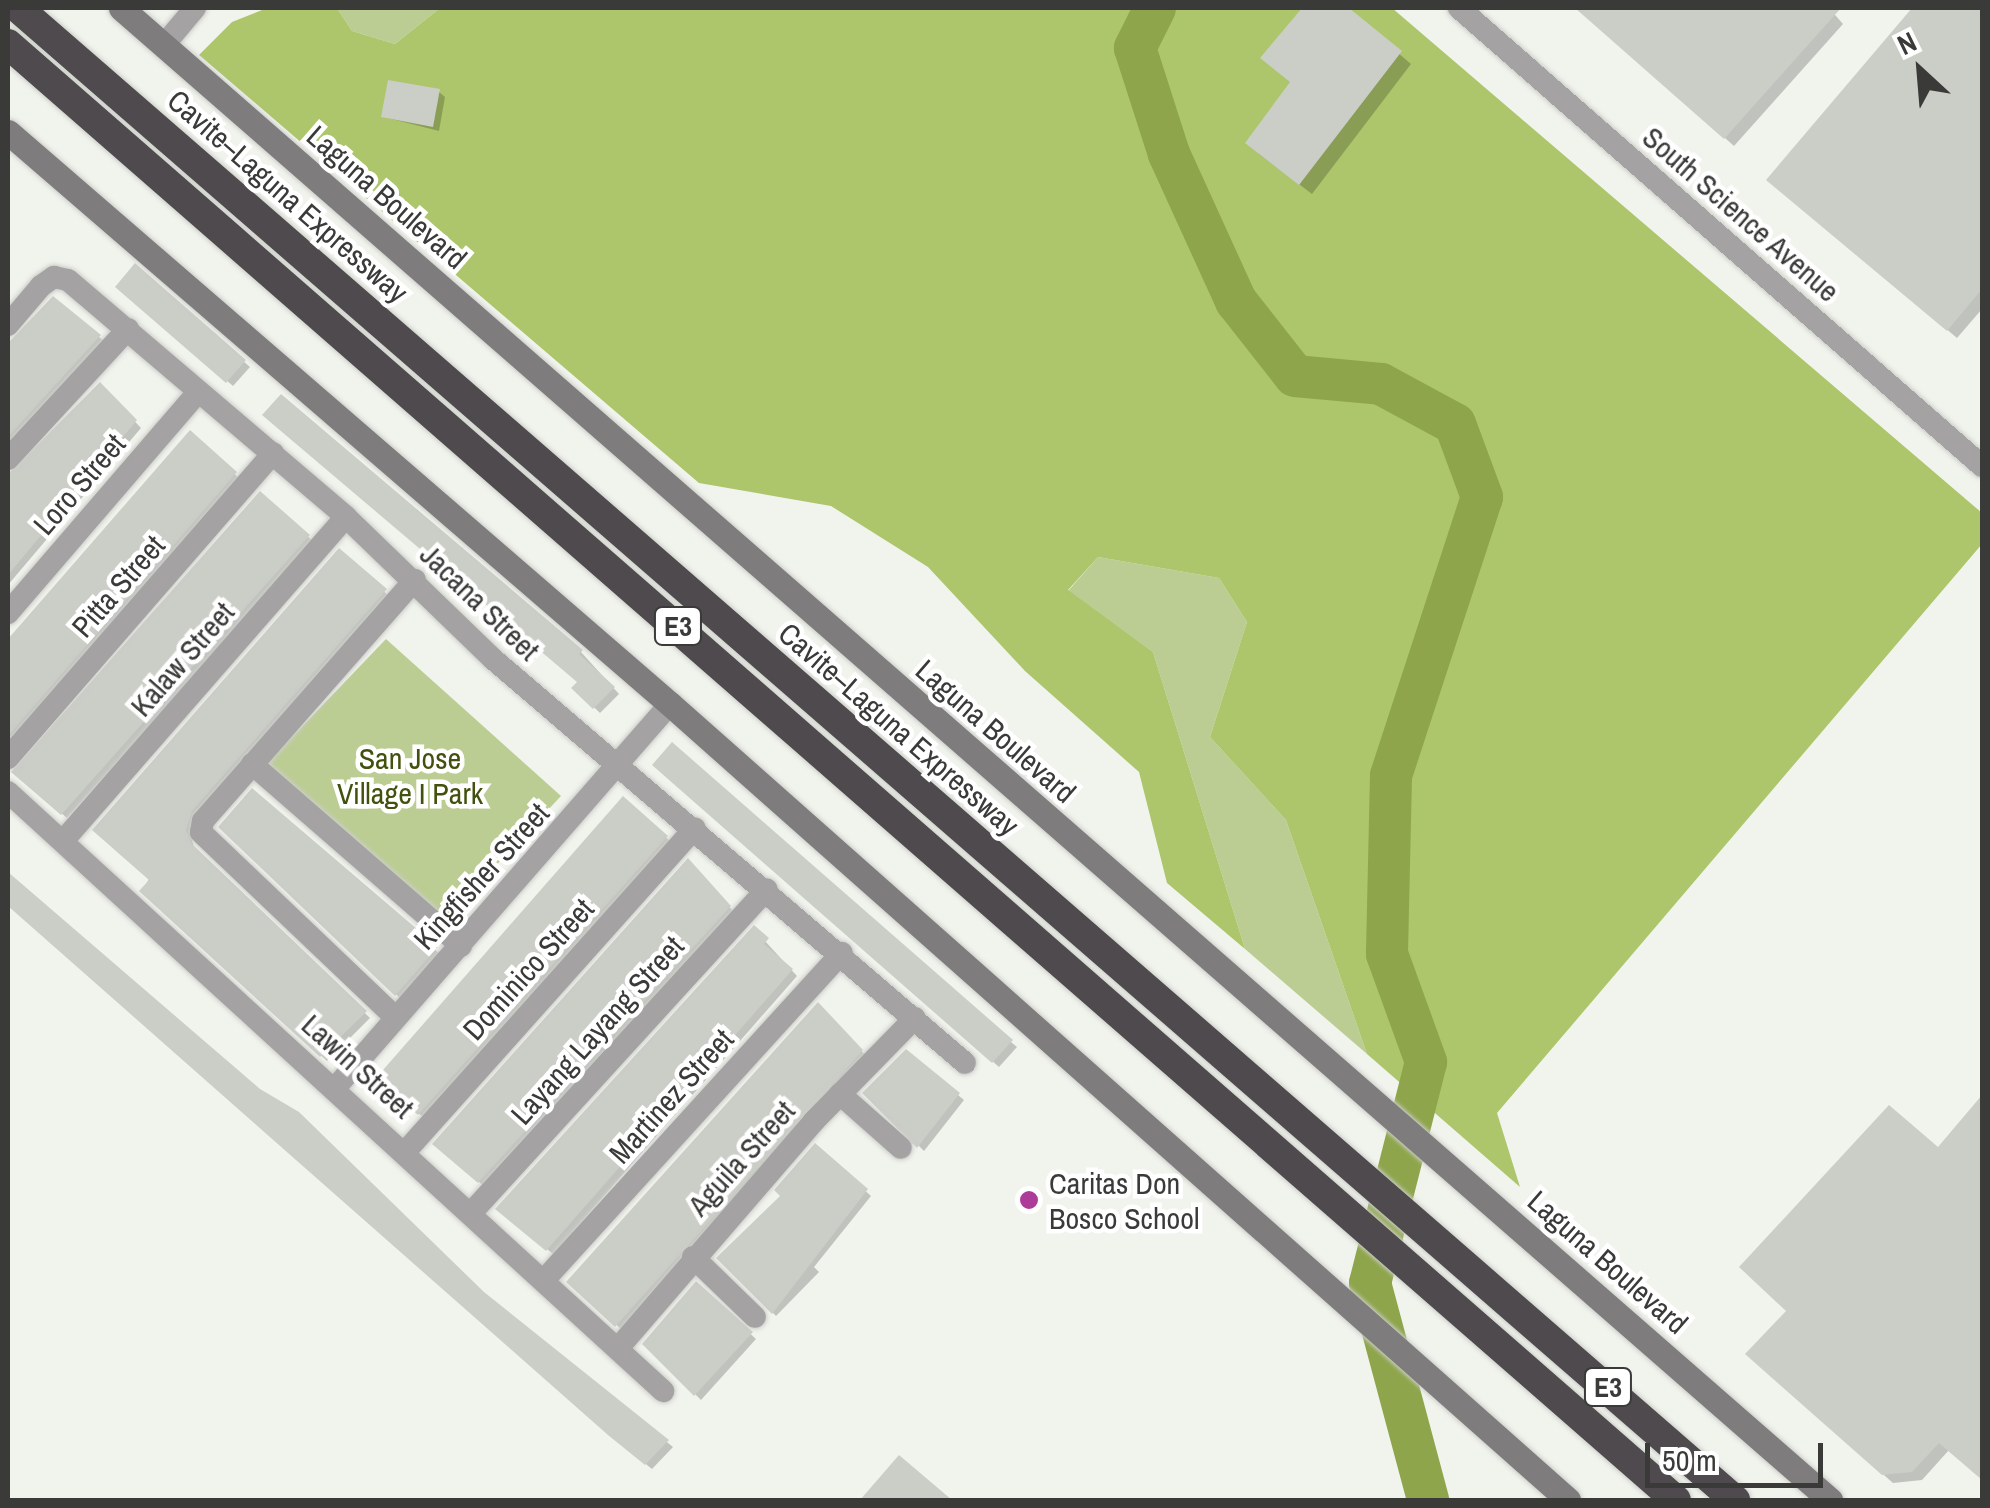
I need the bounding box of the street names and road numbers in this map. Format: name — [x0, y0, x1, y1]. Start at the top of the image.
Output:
street label: Cavite–Laguna Expressway — [161, 82, 415, 310]
street label: Laguna Boulevard — [300, 118, 474, 276]
street label: South Science Avenue — [1635, 118, 1847, 310]
street label: Loro Street — [25, 426, 133, 542]
street label: Pitta Street — [64, 528, 172, 644]
street label: Jacana Street — [413, 536, 547, 668]
street label: Kalaw Street — [123, 595, 241, 723]
road number: E3 — [653, 603, 703, 649]
street label: Cavite–Laguna Expressway — [772, 615, 1026, 843]
street label: Laguna Boulevard — [909, 652, 1083, 810]
street label: Kingfisher Street — [406, 795, 556, 957]
street label: Dominico Street — [455, 891, 601, 1047]
street label: Layang Layang Street — [503, 929, 691, 1131]
street label: Lawin Street — [295, 1006, 421, 1126]
street label: Martinez Street — [601, 1021, 741, 1171]
street label: Aguila Street — [680, 1093, 802, 1223]
street label: Laguna Boulevard — [1521, 1183, 1695, 1341]
road number: E3 — [1583, 1364, 1633, 1410]

